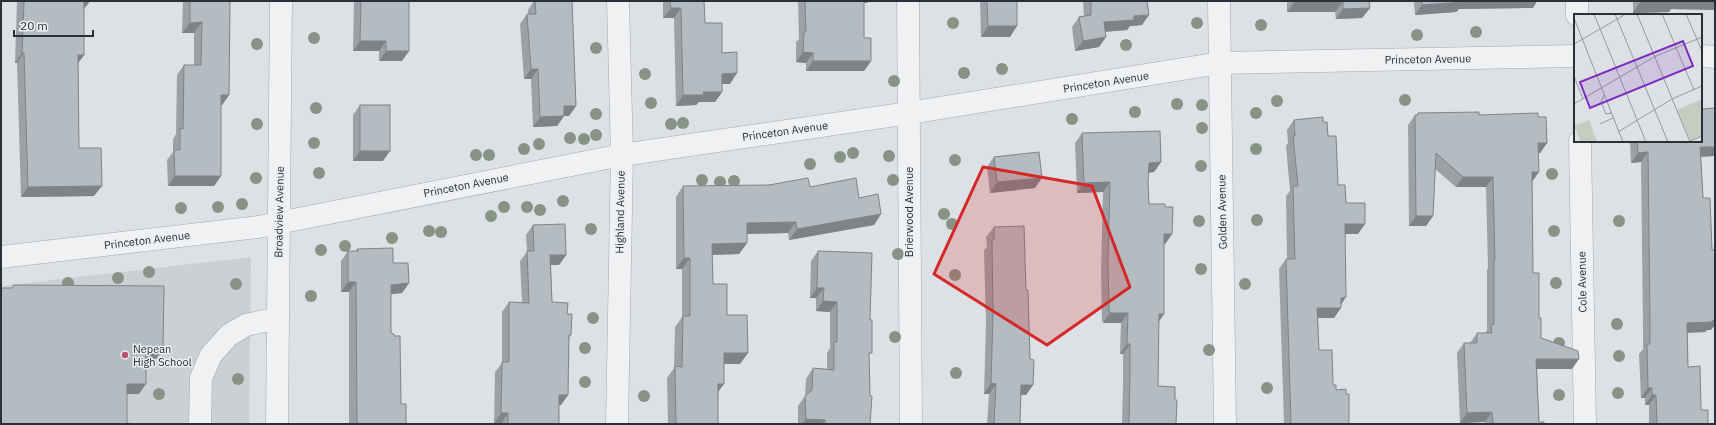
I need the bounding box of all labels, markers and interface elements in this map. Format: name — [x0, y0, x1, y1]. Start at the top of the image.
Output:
scale bar — [14, 12, 93, 38]
inset map — [1574, 14, 1702, 142]
text: 20 m — [20, 18, 48, 33]
street label: Princeton Avenue — [1385, 51, 1471, 67]
street label: Princeton Avenue — [1062, 68, 1150, 96]
street label: Princeton Avenue — [741, 118, 829, 144]
street label: Broadview Avenue — [271, 166, 287, 258]
street label: Brierwood Avenue — [902, 167, 916, 257]
street label: Princeton Avenue — [422, 170, 510, 200]
street label: Highland Avenue — [612, 170, 628, 254]
street label: Golden Avenue — [1214, 174, 1230, 250]
street label: Princeton Avenue — [103, 228, 191, 252]
street label: Cole Avenue — [1574, 251, 1590, 313]
place label: Nepean High School — [133, 342, 192, 369]
marker: Nepean High School — [120, 350, 130, 360]

